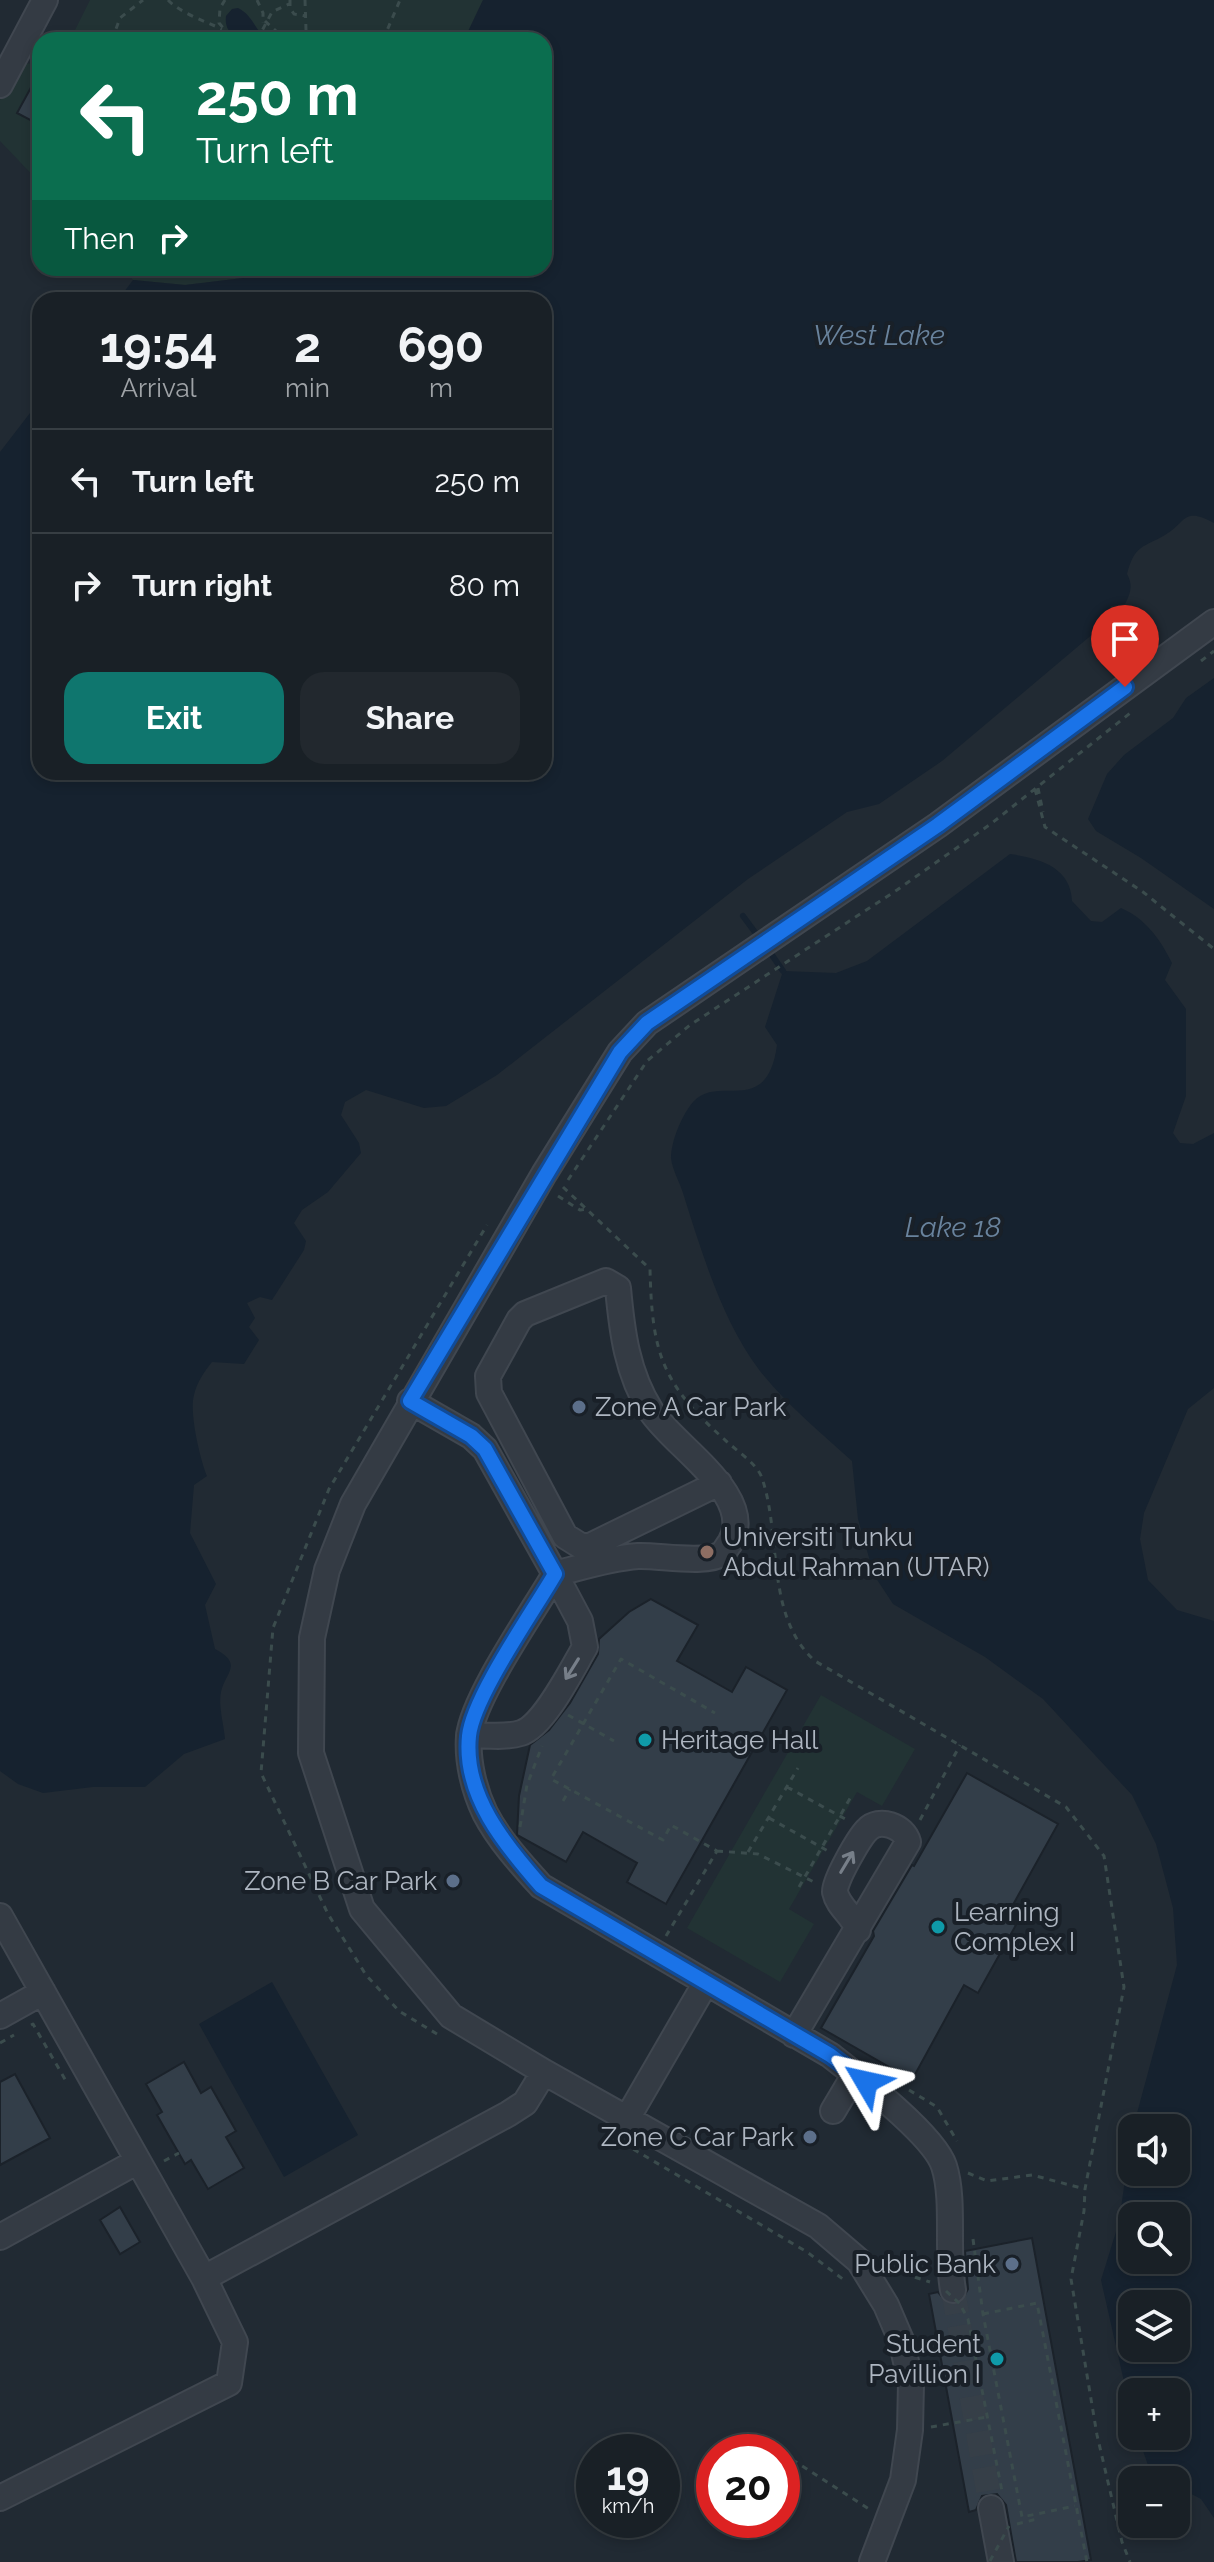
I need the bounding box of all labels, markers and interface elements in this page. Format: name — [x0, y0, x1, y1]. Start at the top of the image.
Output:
text: 250 m — [196, 62, 359, 128]
icon: left — [64, 64, 168, 168]
text: Turn left — [196, 129, 334, 171]
icon: right — [151, 216, 195, 260]
text: Then — [64, 221, 135, 256]
text: 19:54 — [100, 317, 217, 373]
text: 2 — [294, 317, 321, 373]
text: 690 — [397, 317, 484, 373]
water label: West Lake — [813, 319, 945, 352]
text: Arrival — [120, 373, 197, 403]
text: min — [285, 373, 330, 403]
text: m — [429, 373, 453, 403]
icon: left — [64, 459, 108, 503]
text: Turn left — [132, 464, 254, 499]
text: 250 m — [434, 464, 520, 499]
icon: right — [64, 563, 108, 607]
text: Turn right — [132, 568, 272, 603]
text: 80 m — [449, 568, 520, 603]
pin — [1091, 605, 1159, 687]
icon: arrive — [1103, 617, 1147, 661]
button: Exit — [64, 672, 284, 764]
button: Share — [300, 672, 520, 764]
water label: Lake 18 — [905, 1211, 1001, 1244]
place label: Zone A Car Park — [595, 1392, 787, 1422]
marker: Zone A Car Park — [570, 1398, 588, 1416]
place label: Universiti Tunku Abdul Rahman (UTAR) — [723, 1522, 989, 1582]
marker: Universiti Tunku Abdul Rahman (UTAR) — [698, 1543, 716, 1561]
one-way arrow — [563, 1657, 579, 1680]
place label: Heritage Hall — [661, 1725, 819, 1755]
marker: Heritage Hall — [636, 1731, 654, 1749]
one-way arrow — [840, 1851, 856, 1874]
place label: Zone B Car Park — [244, 1866, 437, 1896]
marker: Zone B Car Park — [444, 1872, 462, 1890]
place label: Learning Complex I — [954, 1897, 1075, 1957]
marker: Learning Complex I — [929, 1918, 947, 1936]
position arrow — [824, 2040, 908, 2124]
map controls — [1118, 2114, 1190, 2538]
button: sound — [1118, 2114, 1190, 2186]
place label: Zone C Car Park — [601, 2122, 794, 2152]
marker: Zone C Car Park — [801, 2128, 819, 2146]
button: search — [1118, 2202, 1190, 2274]
place label: Public Bank — [854, 2249, 996, 2279]
marker: Public Bank — [1003, 2255, 1021, 2273]
button: layers — [1118, 2290, 1190, 2362]
place label: Student Pavillion I — [868, 2329, 981, 2389]
marker: Student Pavillion I — [988, 2350, 1006, 2368]
button: + — [1118, 2378, 1190, 2450]
speed limit sign: 20 — [696, 2434, 800, 2538]
text: 19 — [606, 2452, 650, 2499]
button: − — [1118, 2466, 1190, 2538]
text: km/h — [602, 2494, 654, 2518]

